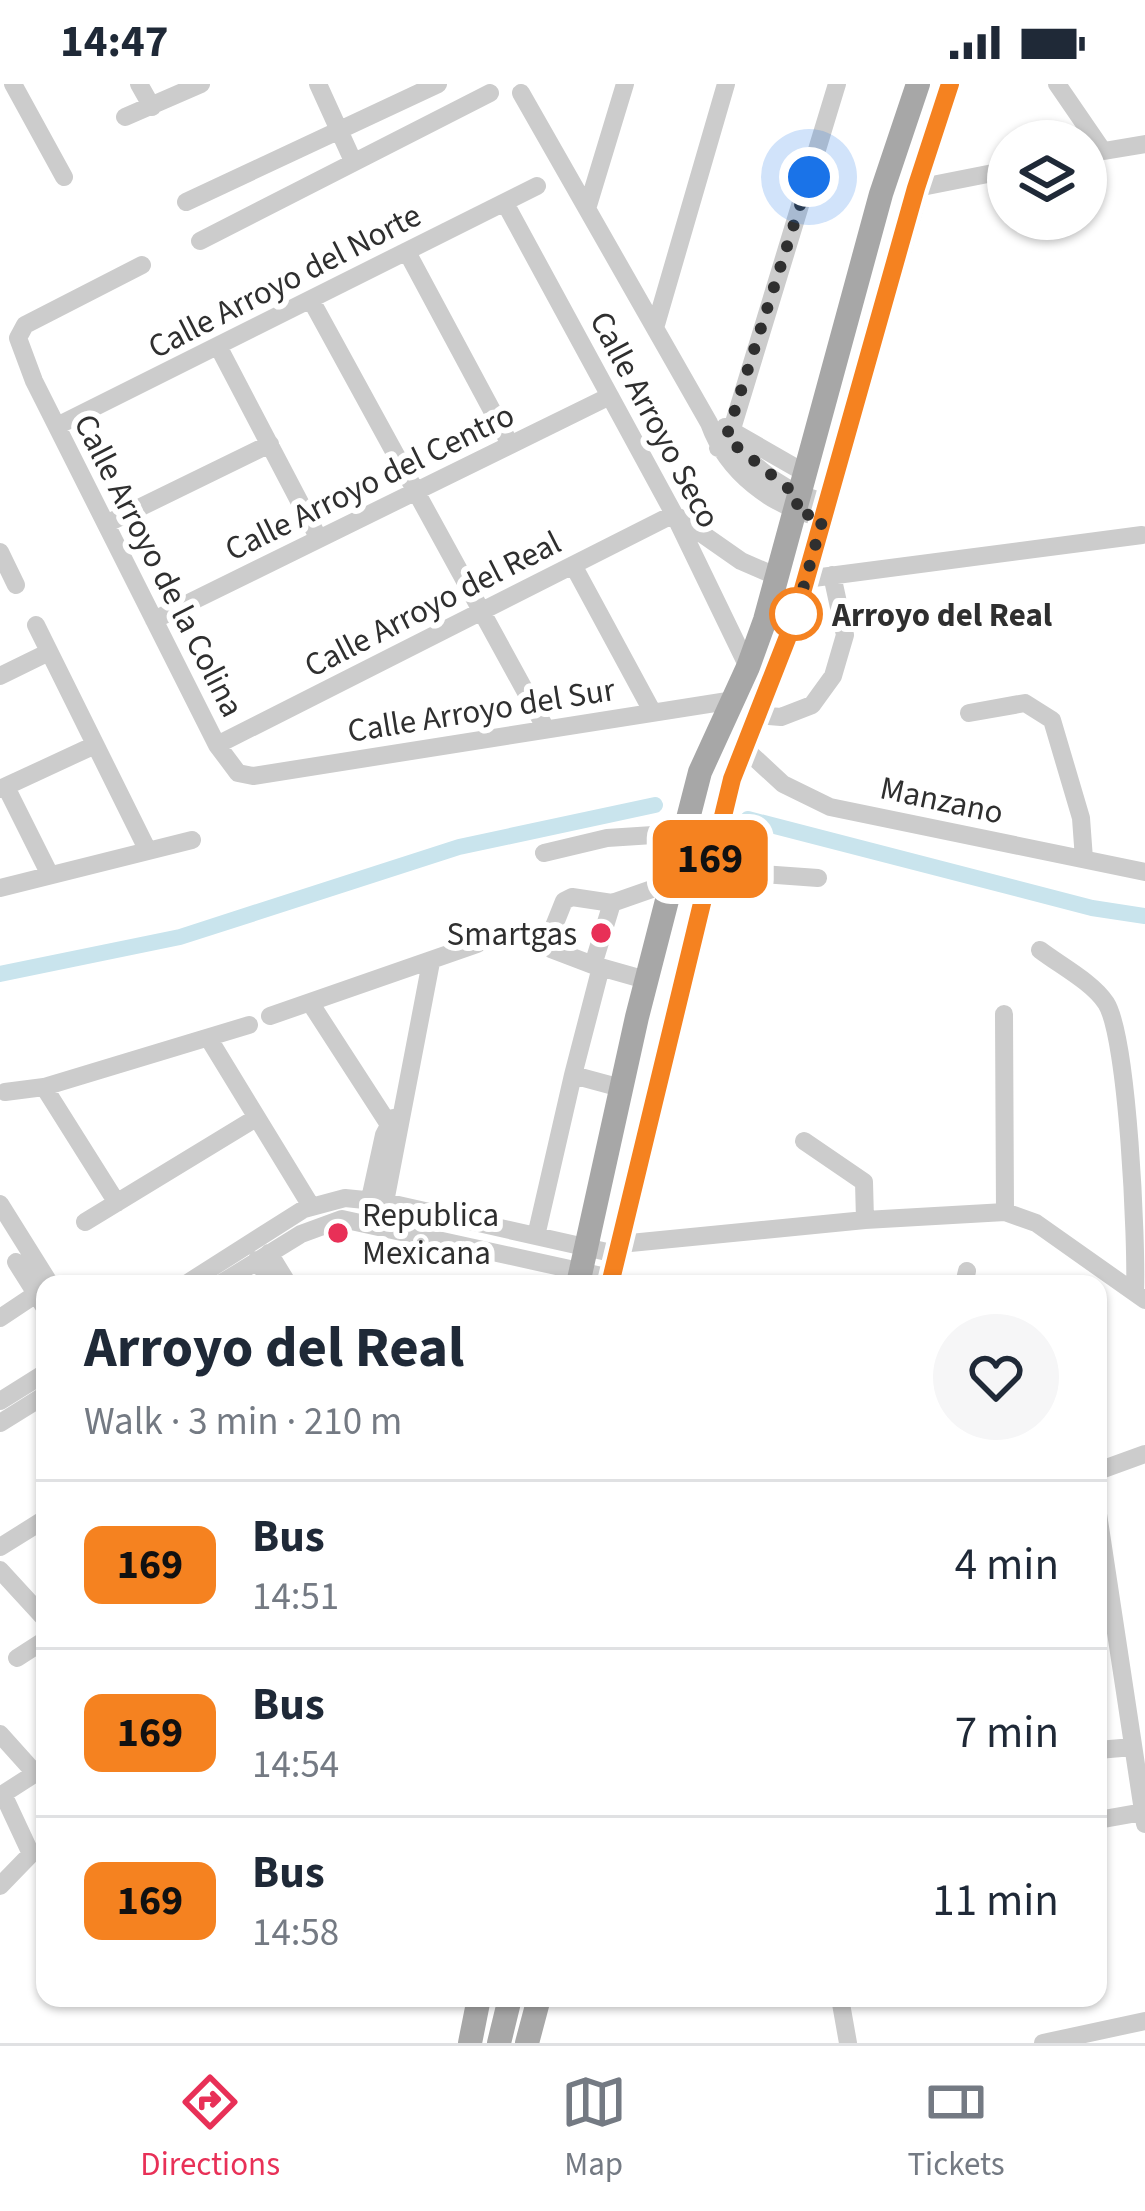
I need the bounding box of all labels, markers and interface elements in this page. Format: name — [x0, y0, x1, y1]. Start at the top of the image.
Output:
text: 14:47 — [60, 10, 169, 74]
map controls — [987, 120, 1107, 240]
button: layers — [987, 120, 1107, 240]
your location — [779, 147, 839, 207]
street label: Calle Arroyo del Norte — [140, 192, 429, 371]
street label: Calle Arroyo Seco — [578, 303, 732, 536]
street label: Calle Arroyo del Centro — [217, 392, 522, 573]
street label: Calle Arroyo de la Colina — [62, 406, 255, 725]
street label: Calle Arroyo del Real — [296, 519, 569, 689]
marker: Arroyo del Real — [771, 589, 821, 639]
place label: Arroyo del Real — [831, 592, 1053, 639]
street label: Calle Arroyo del Sur — [344, 666, 619, 755]
street label: Manzano — [876, 765, 1007, 836]
line badge: 169 — [641, 820, 779, 898]
text: 169 — [677, 829, 743, 889]
place label: Smartgas — [447, 911, 577, 958]
marker: Smartgas — [588, 920, 614, 946]
place label: Republica Mexicana — [362, 1192, 499, 1277]
marker: Republica Mexicana — [325, 1220, 351, 1246]
text: Arroyo del Real — [84, 1308, 464, 1389]
button: heart — [933, 1314, 1059, 1440]
text: Walk · 3 min · 210 m — [84, 1394, 402, 1450]
text: Bus — [252, 1505, 325, 1569]
text: 4 min — [955, 1533, 1059, 1597]
text: 169 — [117, 1535, 183, 1595]
text: 14:51 — [252, 1569, 339, 1625]
text: Bus — [252, 1673, 325, 1737]
text: 7 min — [955, 1701, 1059, 1765]
text: 169 — [117, 1703, 183, 1763]
text: 14:54 — [252, 1737, 339, 1793]
text: Bus — [252, 1841, 325, 1905]
text: 11 min — [932, 1869, 1059, 1933]
text: 169 — [117, 1871, 183, 1931]
text: 14:58 — [252, 1905, 339, 1961]
tab: Directions — [140, 2069, 280, 2188]
tab: Map — [561, 2069, 627, 2188]
tab: Tickets — [907, 2069, 1005, 2188]

